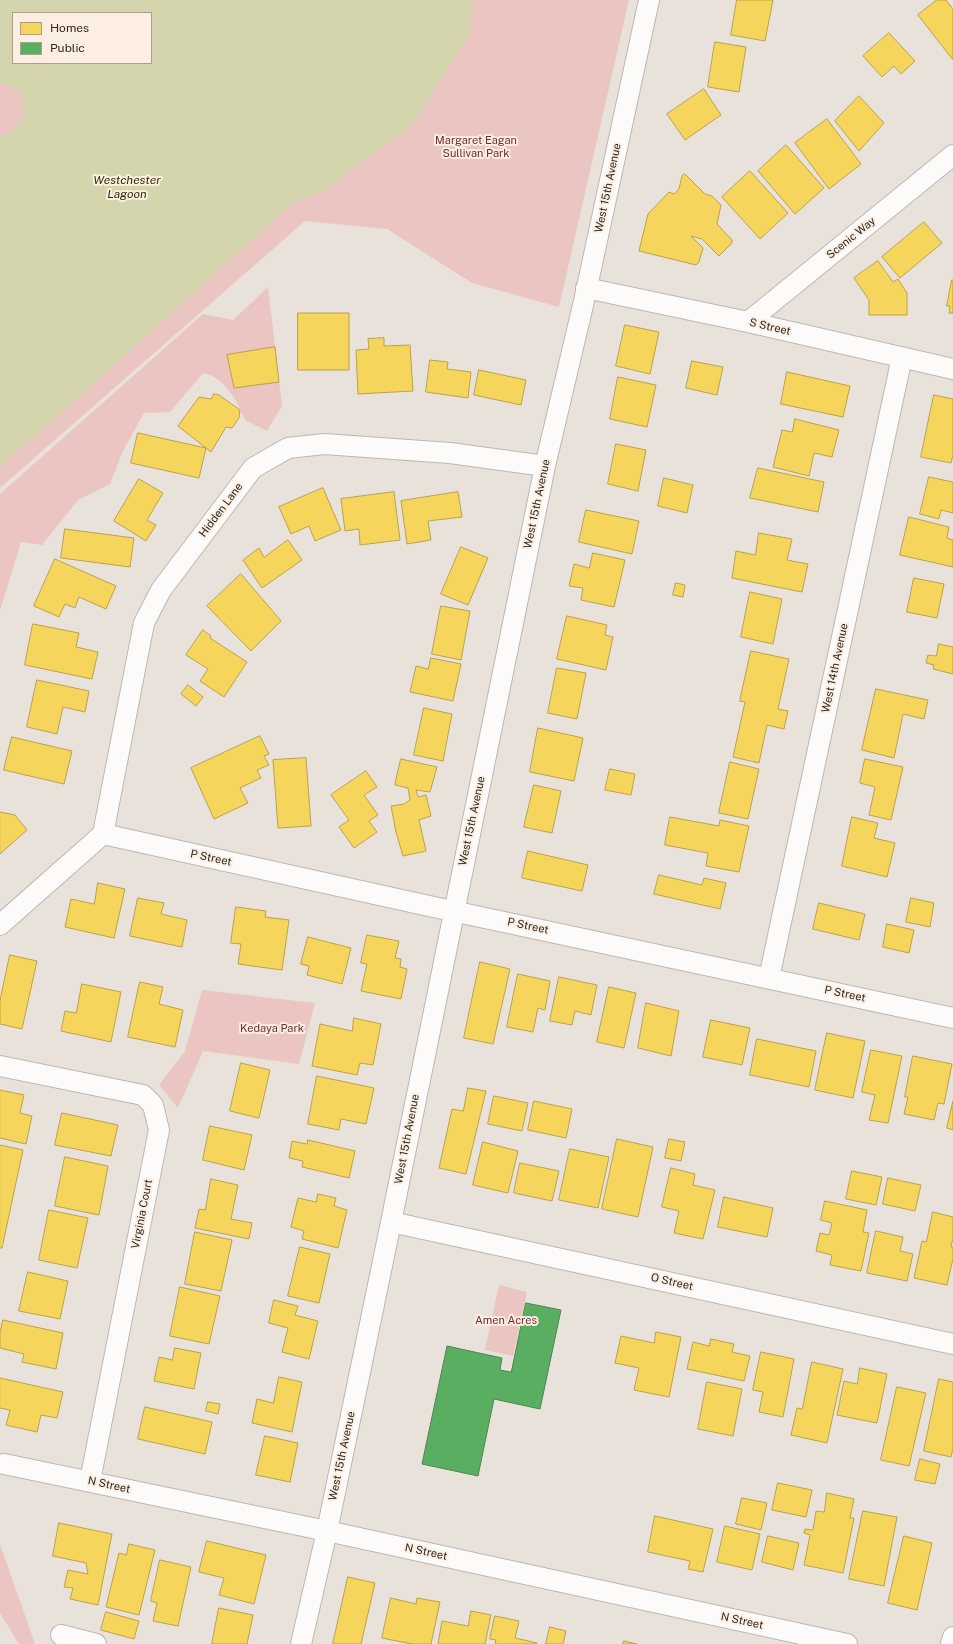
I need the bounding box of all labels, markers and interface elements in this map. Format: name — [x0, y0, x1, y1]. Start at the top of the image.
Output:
legend — [12, 12, 152, 64]
text: Homes — [50, 21, 89, 35]
text: Public — [50, 41, 85, 55]
park label: Margaret Eagan Sullivan Park — [435, 134, 517, 160]
street label: West 15th Avenue — [592, 142, 624, 234]
water label: Westchester Lagoon — [93, 173, 161, 201]
street label: Scenic Way — [824, 214, 878, 262]
street label: S Street — [748, 316, 792, 338]
street label: West 15th Avenue — [521, 458, 553, 550]
street label: Hidden Lane — [196, 480, 246, 540]
street label: West 14th Avenue — [819, 622, 851, 714]
street label: West 15th Avenue — [456, 775, 488, 867]
street label: P Street — [189, 847, 233, 869]
street label: P Street — [506, 915, 550, 937]
street label: P Street — [823, 983, 867, 1005]
park label: Kedaya Park — [240, 1022, 304, 1036]
street label: West 15th Avenue — [392, 1093, 422, 1185]
street label: Virginia Court — [129, 1178, 155, 1250]
street label: O Street — [650, 1271, 694, 1293]
park label: Amen Acres — [475, 1314, 537, 1328]
street label: West 15th Avenue — [326, 1410, 358, 1502]
street label: N Street — [87, 1474, 131, 1496]
street label: N Street — [404, 1541, 448, 1563]
street label: N Street — [720, 1610, 764, 1632]

